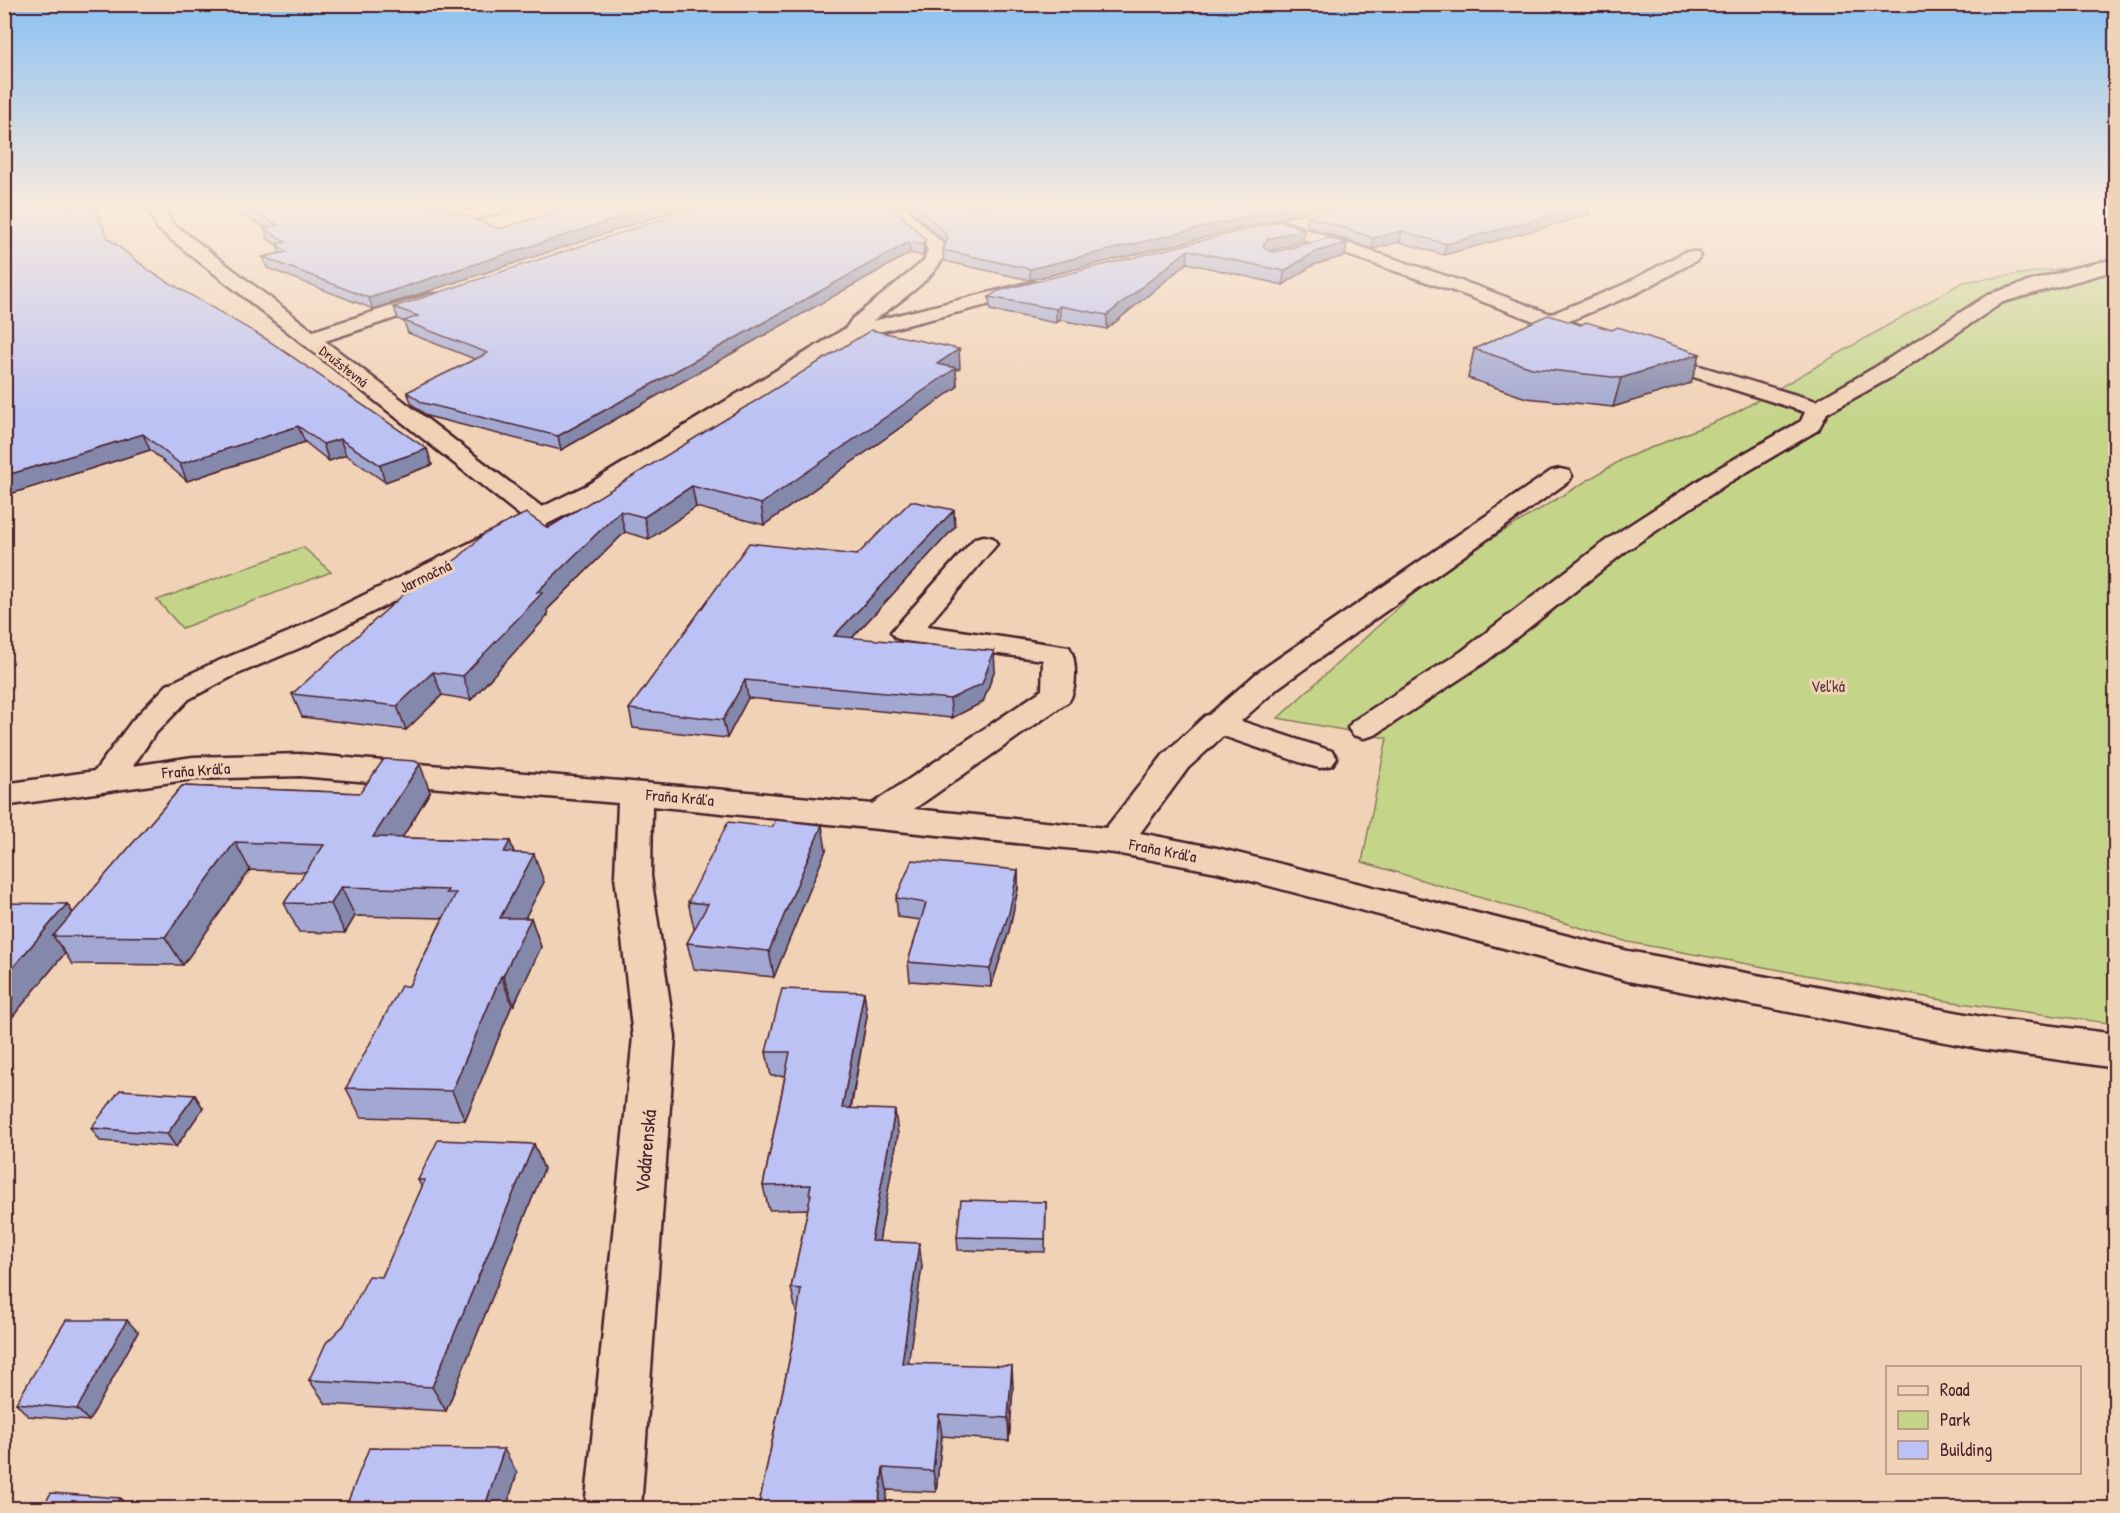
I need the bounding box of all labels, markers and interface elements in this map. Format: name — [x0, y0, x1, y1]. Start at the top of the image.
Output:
street label: Družstevná — [316, 341, 373, 391]
street label: Jarmočná — [395, 554, 455, 598]
park label: Veľká — [1811, 675, 1845, 697]
street label: Fraňa Kráľa — [160, 757, 231, 783]
street label: Fraňa Kráľa — [644, 783, 715, 811]
street label: Fraňa Kráľa — [1126, 832, 1199, 867]
street label: Vodárenská — [628, 1108, 662, 1194]
legend — [1886, 1366, 2081, 1474]
text: Road — [1940, 1377, 1970, 1402]
text: Park — [1940, 1407, 1971, 1432]
text: Building — [1940, 1437, 1992, 1462]

